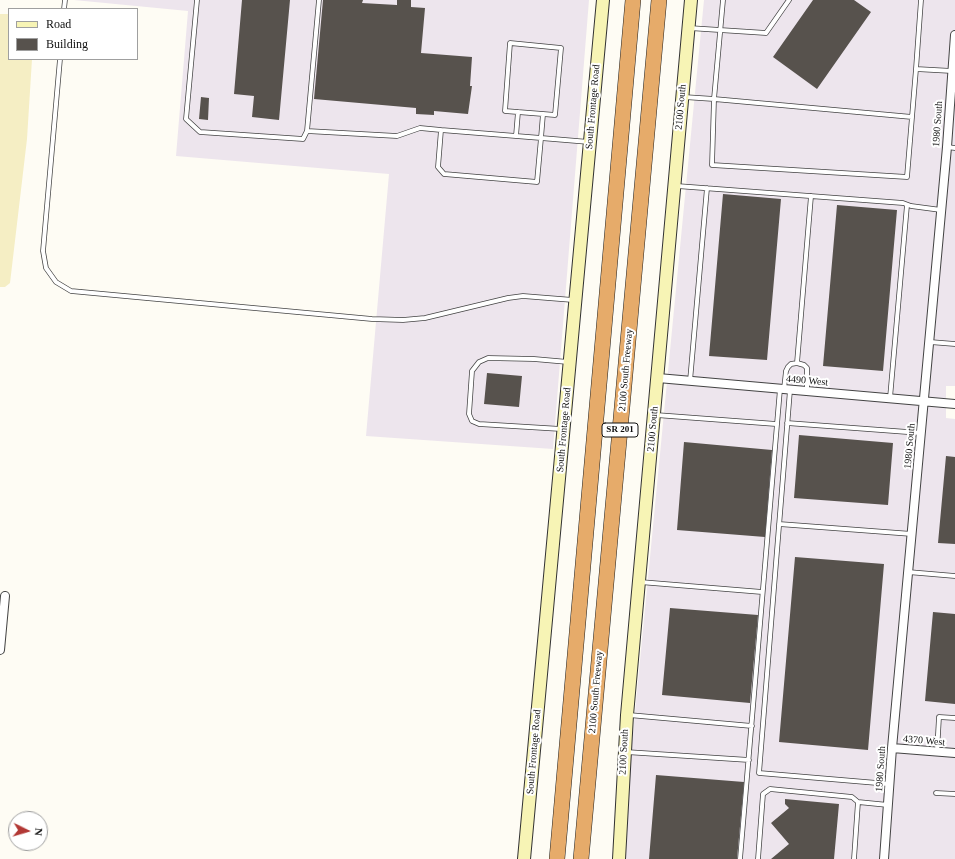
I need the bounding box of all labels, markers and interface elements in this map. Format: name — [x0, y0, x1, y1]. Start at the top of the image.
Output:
legend — [8, 8, 138, 60]
text: Road — [46, 17, 71, 31]
text: Building — [46, 37, 88, 51]
street label: South Frontage Road — [583, 64, 603, 150]
street label: 2100 South — [673, 84, 689, 130]
street label: 1980 South — [930, 101, 946, 147]
street label: 2100 South Freeway — [616, 328, 636, 412]
street label: 4490 West — [785, 373, 829, 389]
street label: South Frontage Road — [554, 387, 574, 473]
street label: 2100 South — [645, 406, 661, 452]
road number: SR 201 — [602, 423, 638, 437]
street label: 1980 South — [902, 423, 918, 469]
street label: 2100 South Freeway — [586, 650, 606, 734]
street label: South Frontage Road — [524, 709, 544, 795]
street label: 2100 South — [617, 729, 631, 775]
street label: 4370 West — [902, 733, 946, 749]
street label: 1980 South — [873, 746, 889, 792]
north arrow — [8, 811, 48, 851]
text: N — [33, 827, 45, 836]

